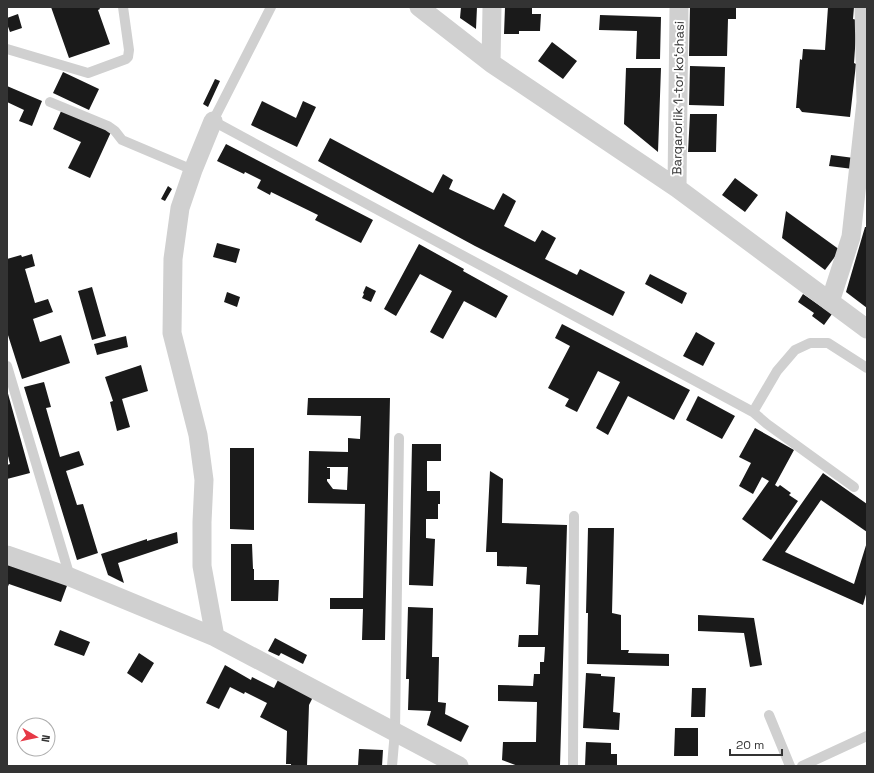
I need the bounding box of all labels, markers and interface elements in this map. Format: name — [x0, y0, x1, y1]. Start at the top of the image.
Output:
street label: Barqarorlik 1-tor koʻchasi — [668, 21, 688, 175]
north arrow — [16, 717, 56, 757]
scale bar — [730, 731, 782, 757]
text: N — [38, 734, 53, 743]
text: 20 m — [736, 737, 764, 753]

